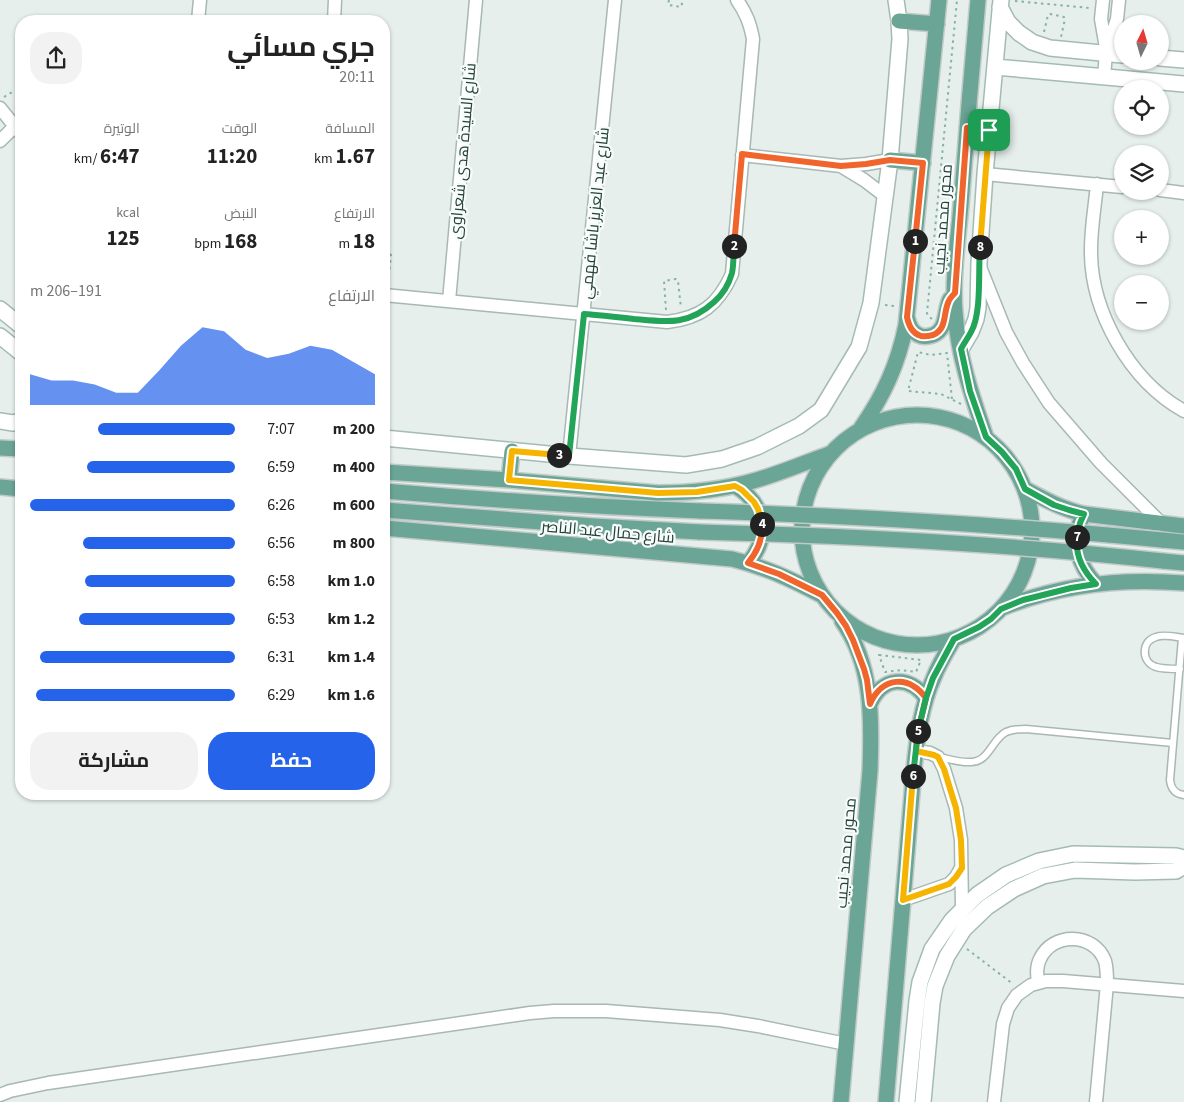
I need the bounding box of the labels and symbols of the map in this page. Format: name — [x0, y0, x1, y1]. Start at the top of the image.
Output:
north arrow — [1114, 15, 1169, 70]
street label: شارع السيدة هدى شعراوى — [444, 62, 482, 240]
pin — [968, 109, 1010, 151]
street label: شارع عبد العزيز باشا فهمي — [575, 126, 617, 300]
street label: محور محمد نجيب — [928, 163, 958, 275]
pin: 1 — [902, 228, 928, 254]
pin: 2 — [722, 234, 746, 258]
pin: 8 — [968, 234, 992, 260]
pin: 3 — [546, 442, 572, 468]
pin: 4 — [750, 512, 774, 536]
street label: شارع جمال عبد الناصر — [539, 515, 676, 549]
pin: 7 — [1064, 524, 1090, 550]
pin: 5 — [906, 718, 930, 744]
pin: 6 — [900, 764, 926, 788]
street label: محور محمد نجيب — [830, 797, 862, 909]

